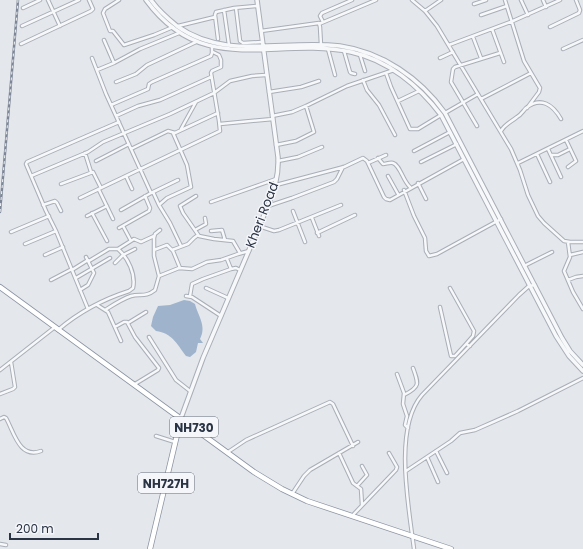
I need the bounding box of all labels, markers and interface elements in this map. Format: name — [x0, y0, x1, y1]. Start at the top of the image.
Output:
street label: Kheri Road — [241, 179, 283, 251]
road number: NH730 — [170, 417, 218, 437]
road number: NH727H — [138, 473, 194, 493]
scale bar — [10, 515, 98, 541]
text: 200 m — [16, 520, 54, 537]

